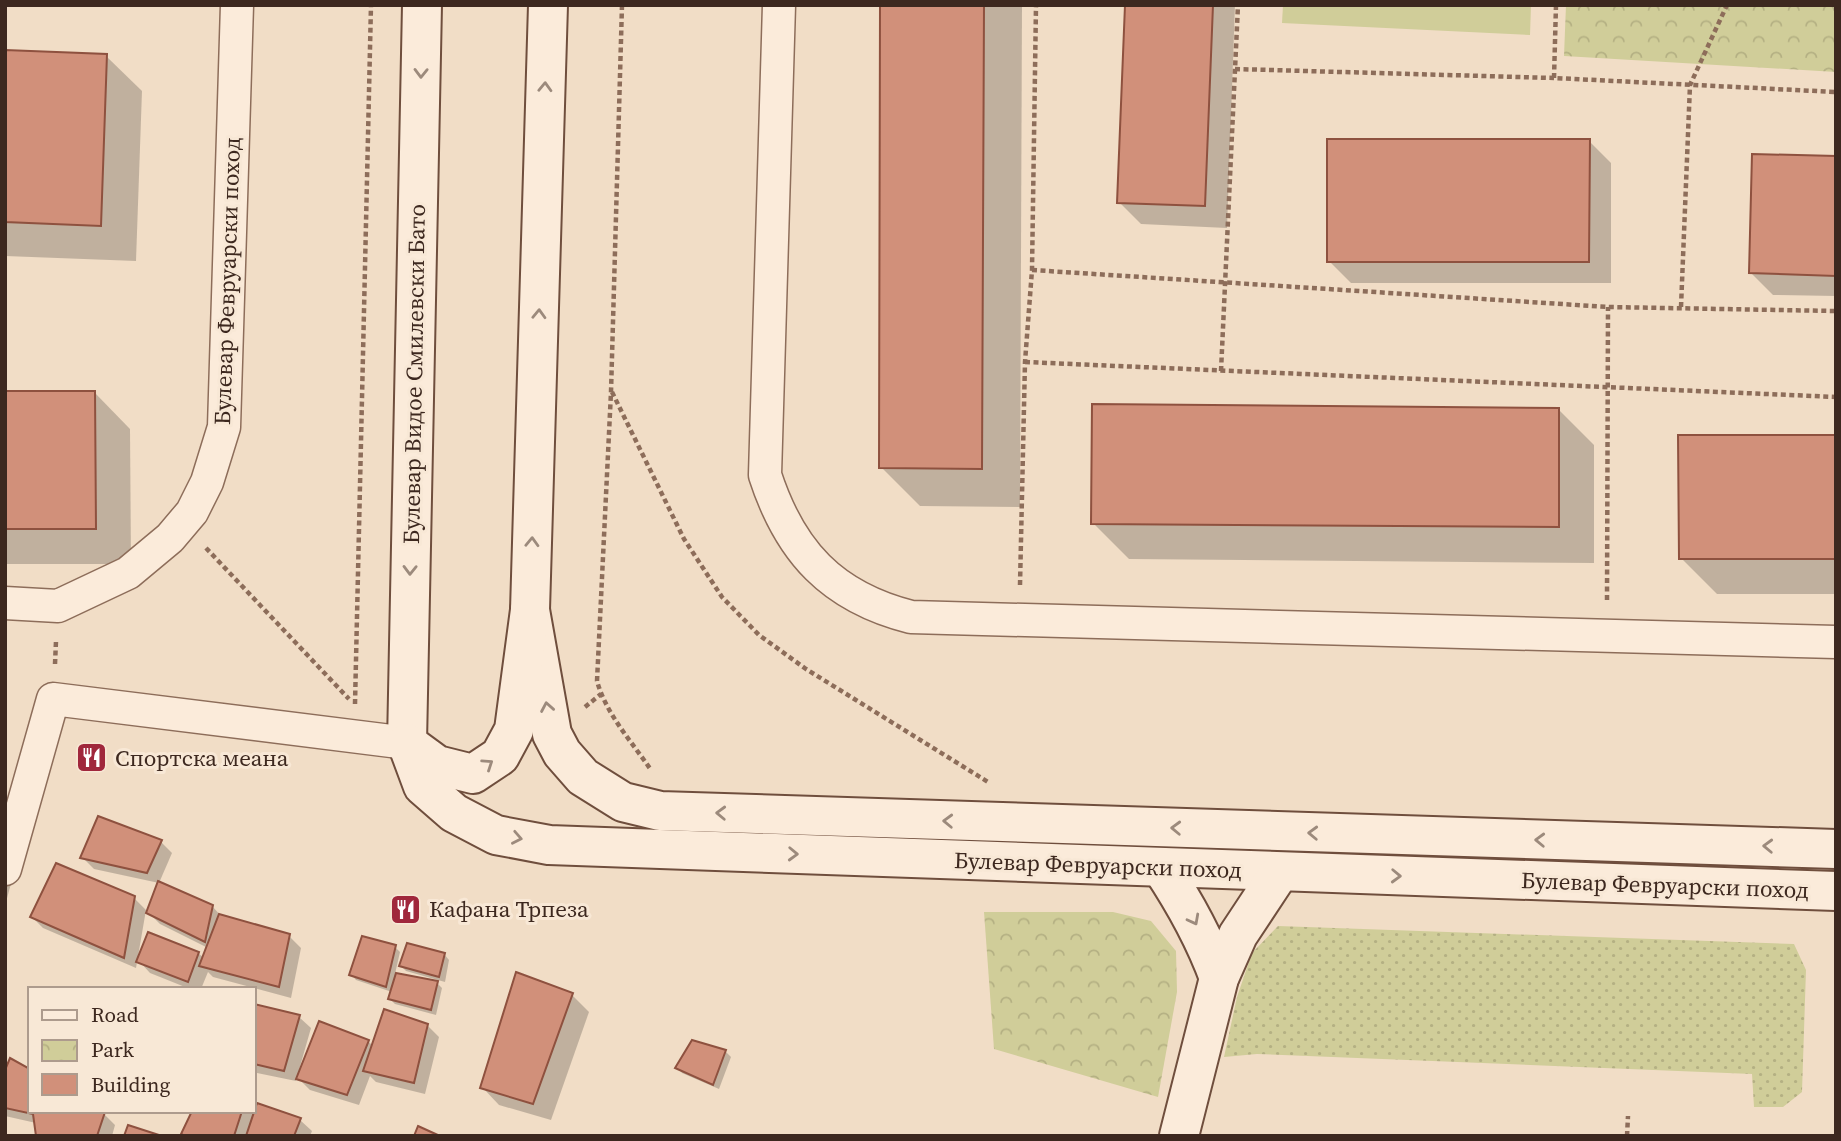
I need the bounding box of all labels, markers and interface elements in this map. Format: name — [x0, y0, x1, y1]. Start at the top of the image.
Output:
one-way arrow — [413, 68, 428, 79]
one-way arrow — [538, 81, 553, 92]
street label: Булевар Февруарски поход — [206, 137, 248, 425]
street label: Булевар Видое Смилевски Бато — [395, 204, 433, 544]
one-way arrow — [531, 308, 546, 319]
one-way arrow — [524, 536, 539, 547]
one-way arrow — [402, 565, 417, 576]
one-way arrow — [540, 701, 555, 713]
restaurant icon: Спортска меана — [75, 741, 109, 775]
place label: Спортска меана — [115, 742, 289, 774]
one-way arrow — [480, 760, 493, 772]
one-way arrow — [715, 805, 726, 820]
one-way arrow — [943, 813, 954, 828]
one-way arrow — [1170, 821, 1181, 836]
one-way arrow — [1307, 825, 1318, 840]
one-way arrow — [511, 830, 523, 845]
one-way arrow — [1534, 832, 1545, 847]
one-way arrow — [1762, 839, 1773, 854]
street label: Булевар Февруарски поход — [954, 844, 1242, 886]
one-way arrow — [787, 846, 798, 861]
street label: Булевар Февруарски поход — [1521, 864, 1809, 906]
one-way arrow — [1391, 869, 1402, 884]
restaurant icon: Кафана Трпеза — [389, 892, 423, 926]
place label: Кафана Трпеза — [429, 893, 589, 925]
one-way arrow — [1186, 913, 1200, 925]
legend — [28, 987, 256, 1113]
text: Road — [91, 1000, 139, 1029]
text: Park — [91, 1035, 135, 1064]
text: Building — [91, 1070, 170, 1099]

